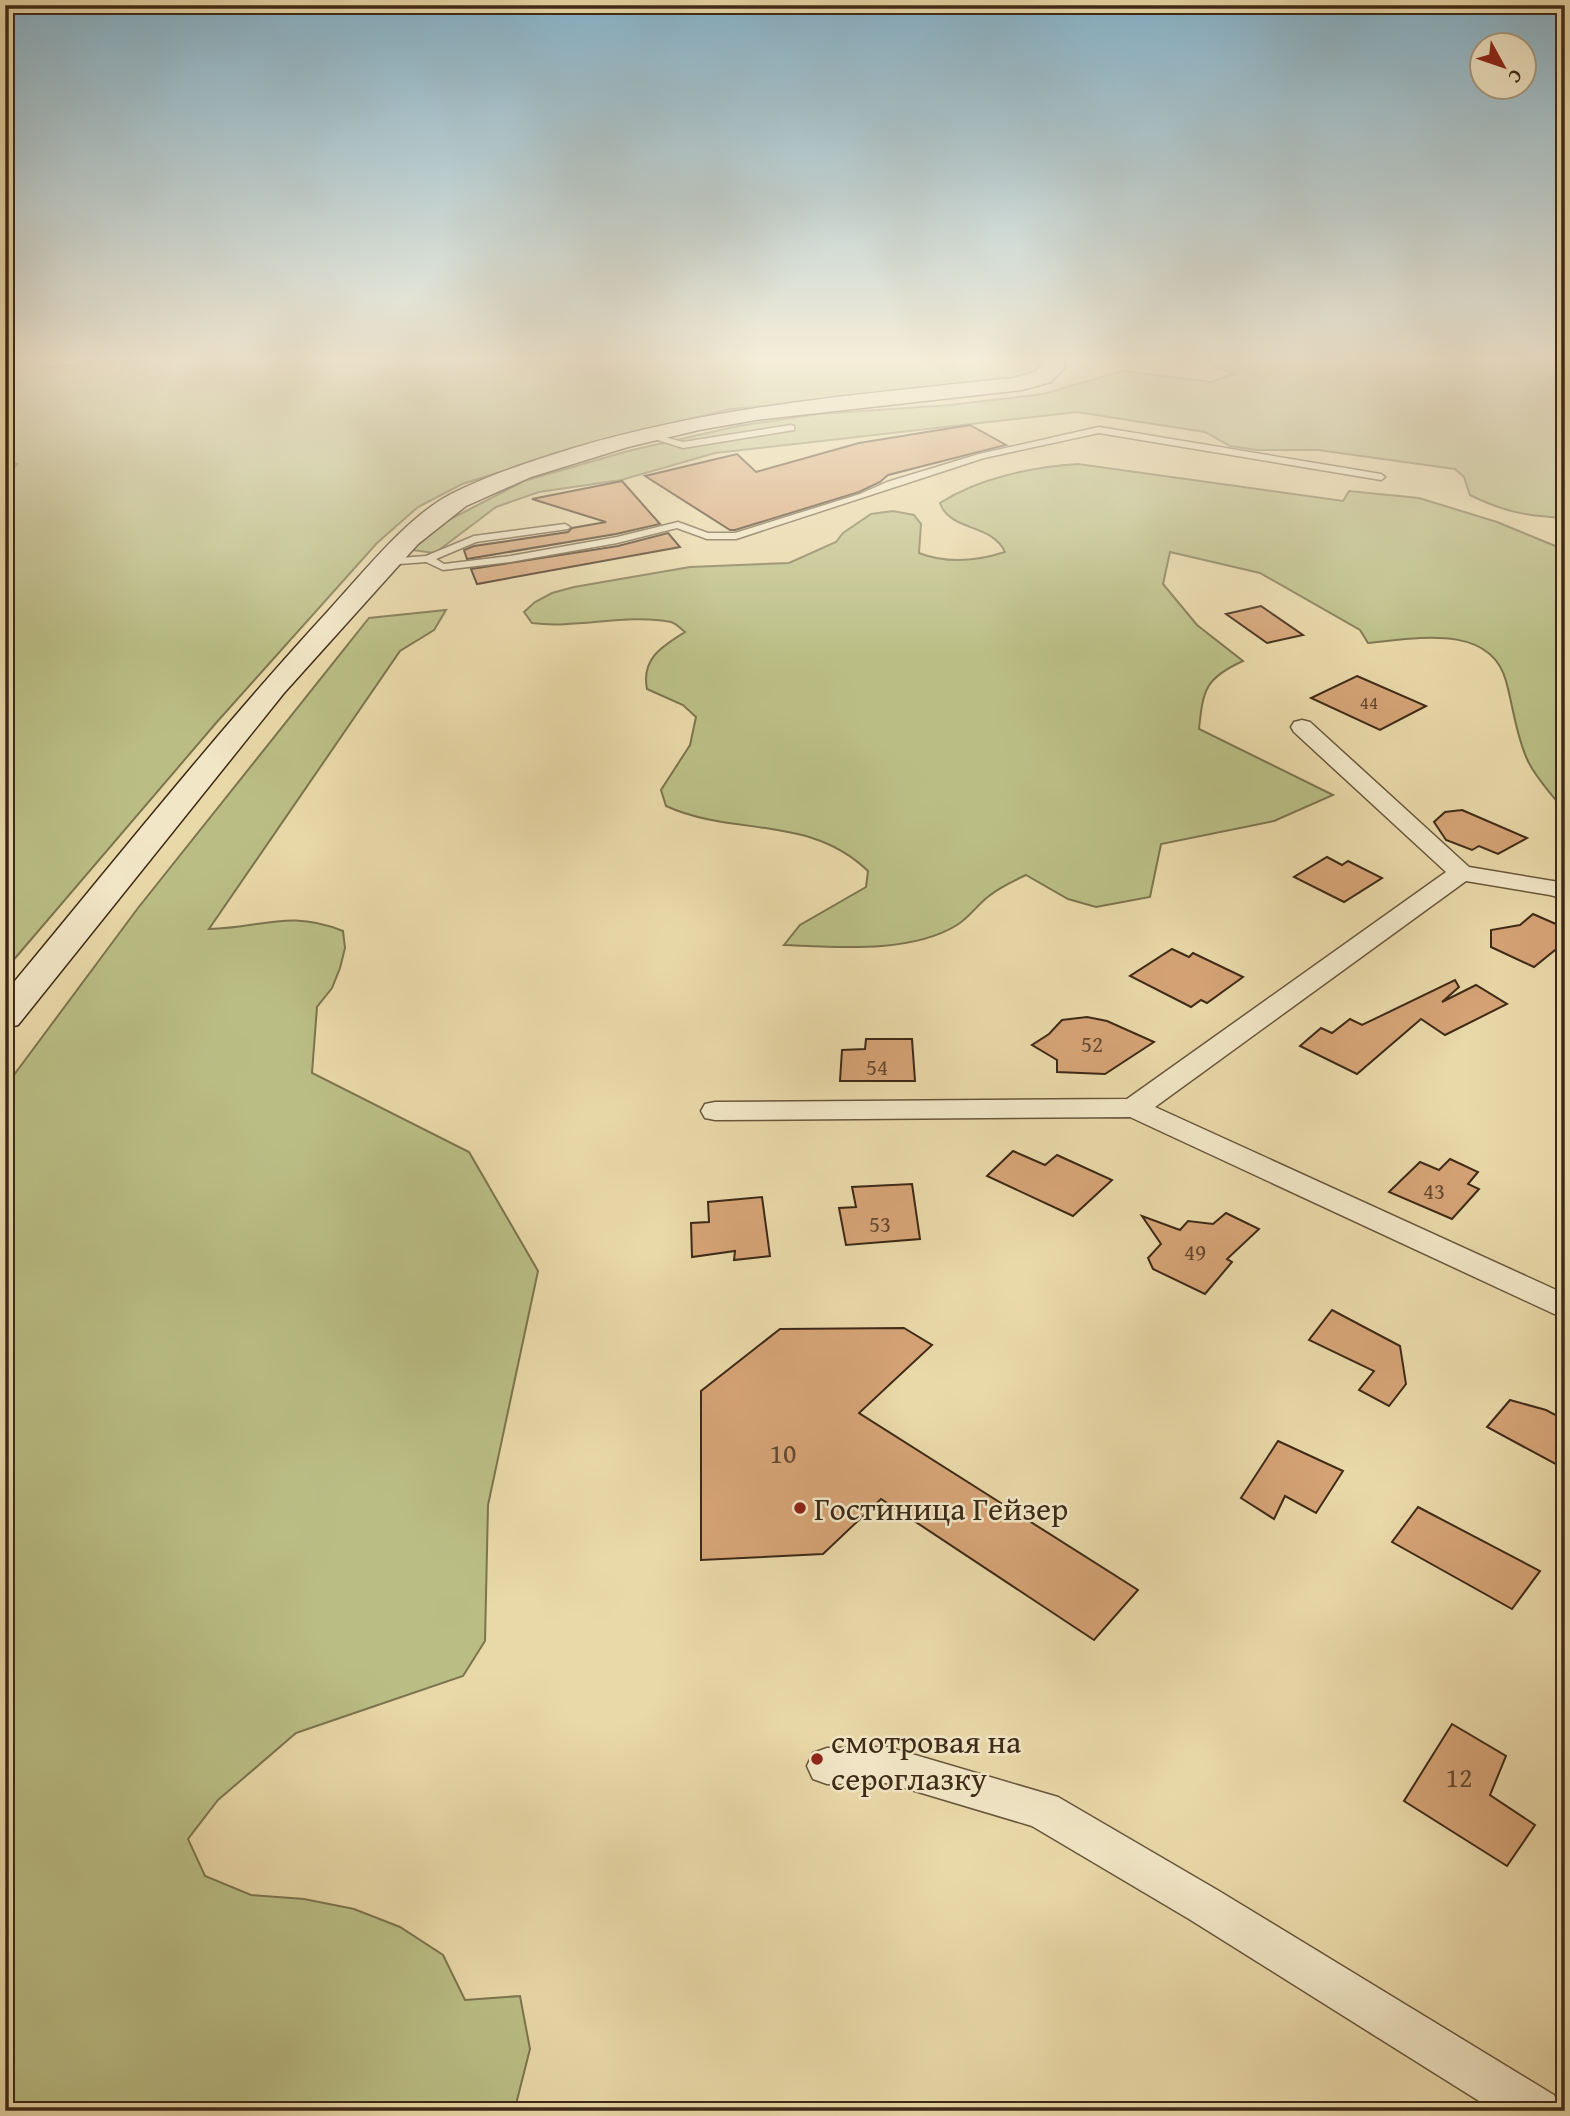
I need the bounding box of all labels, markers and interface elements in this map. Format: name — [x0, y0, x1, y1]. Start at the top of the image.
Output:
north arrow — [1468, 32, 1538, 102]
text: С — [1502, 64, 1530, 90]
house number: 44 — [1360, 688, 1378, 716]
house number: 52 — [1081, 1027, 1103, 1060]
house number: 54 — [866, 1050, 888, 1083]
house number: 43 — [1423, 1174, 1445, 1207]
house number: 53 — [869, 1207, 891, 1240]
house number: 49 — [1184, 1235, 1206, 1268]
house number: 10 — [770, 1432, 796, 1473]
place label: Гостиница Гейзер — [814, 1485, 1068, 1532]
marker: Гостиница Гейзер — [792, 1500, 808, 1516]
place label: смотровая на сероглазку — [831, 1718, 1022, 1802]
marker: смотровая на сероглазку — [809, 1751, 825, 1767]
house number: 12 — [1446, 1756, 1472, 1797]

